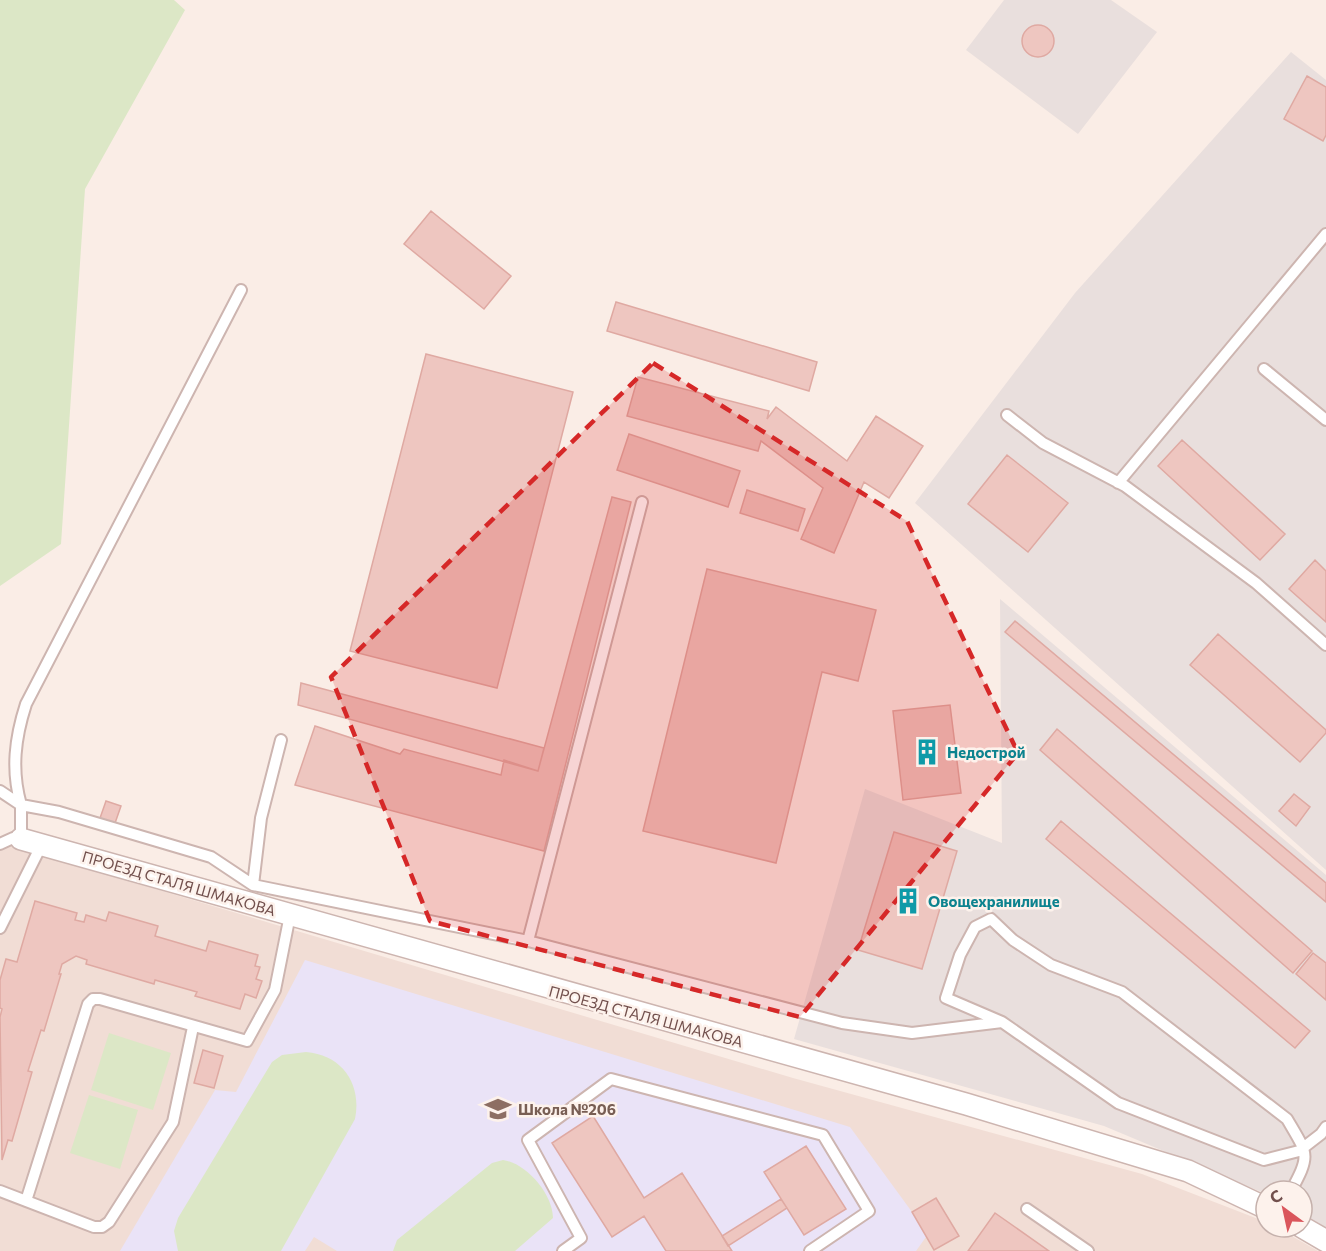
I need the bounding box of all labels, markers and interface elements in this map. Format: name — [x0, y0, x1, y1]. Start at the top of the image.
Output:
building icon: Недострой — [912, 737, 942, 767]
place label: Недострой — [947, 743, 1025, 761]
street label: ПРОЕЗД СТАЛЯ ШМАКОВА — [80, 847, 278, 919]
building icon: Овощехранилище — [893, 886, 923, 916]
place label: Овощехранилище — [928, 892, 1060, 910]
street label: ПРОЕЗД СТАЛЯ ШМАКОВА — [547, 981, 745, 1051]
school or university icon: Школа №206 — [483, 1094, 513, 1124]
place label: Школа №206 — [518, 1100, 616, 1118]
north arrow — [1254, 1179, 1314, 1239]
text: С — [1266, 1185, 1285, 1207]

